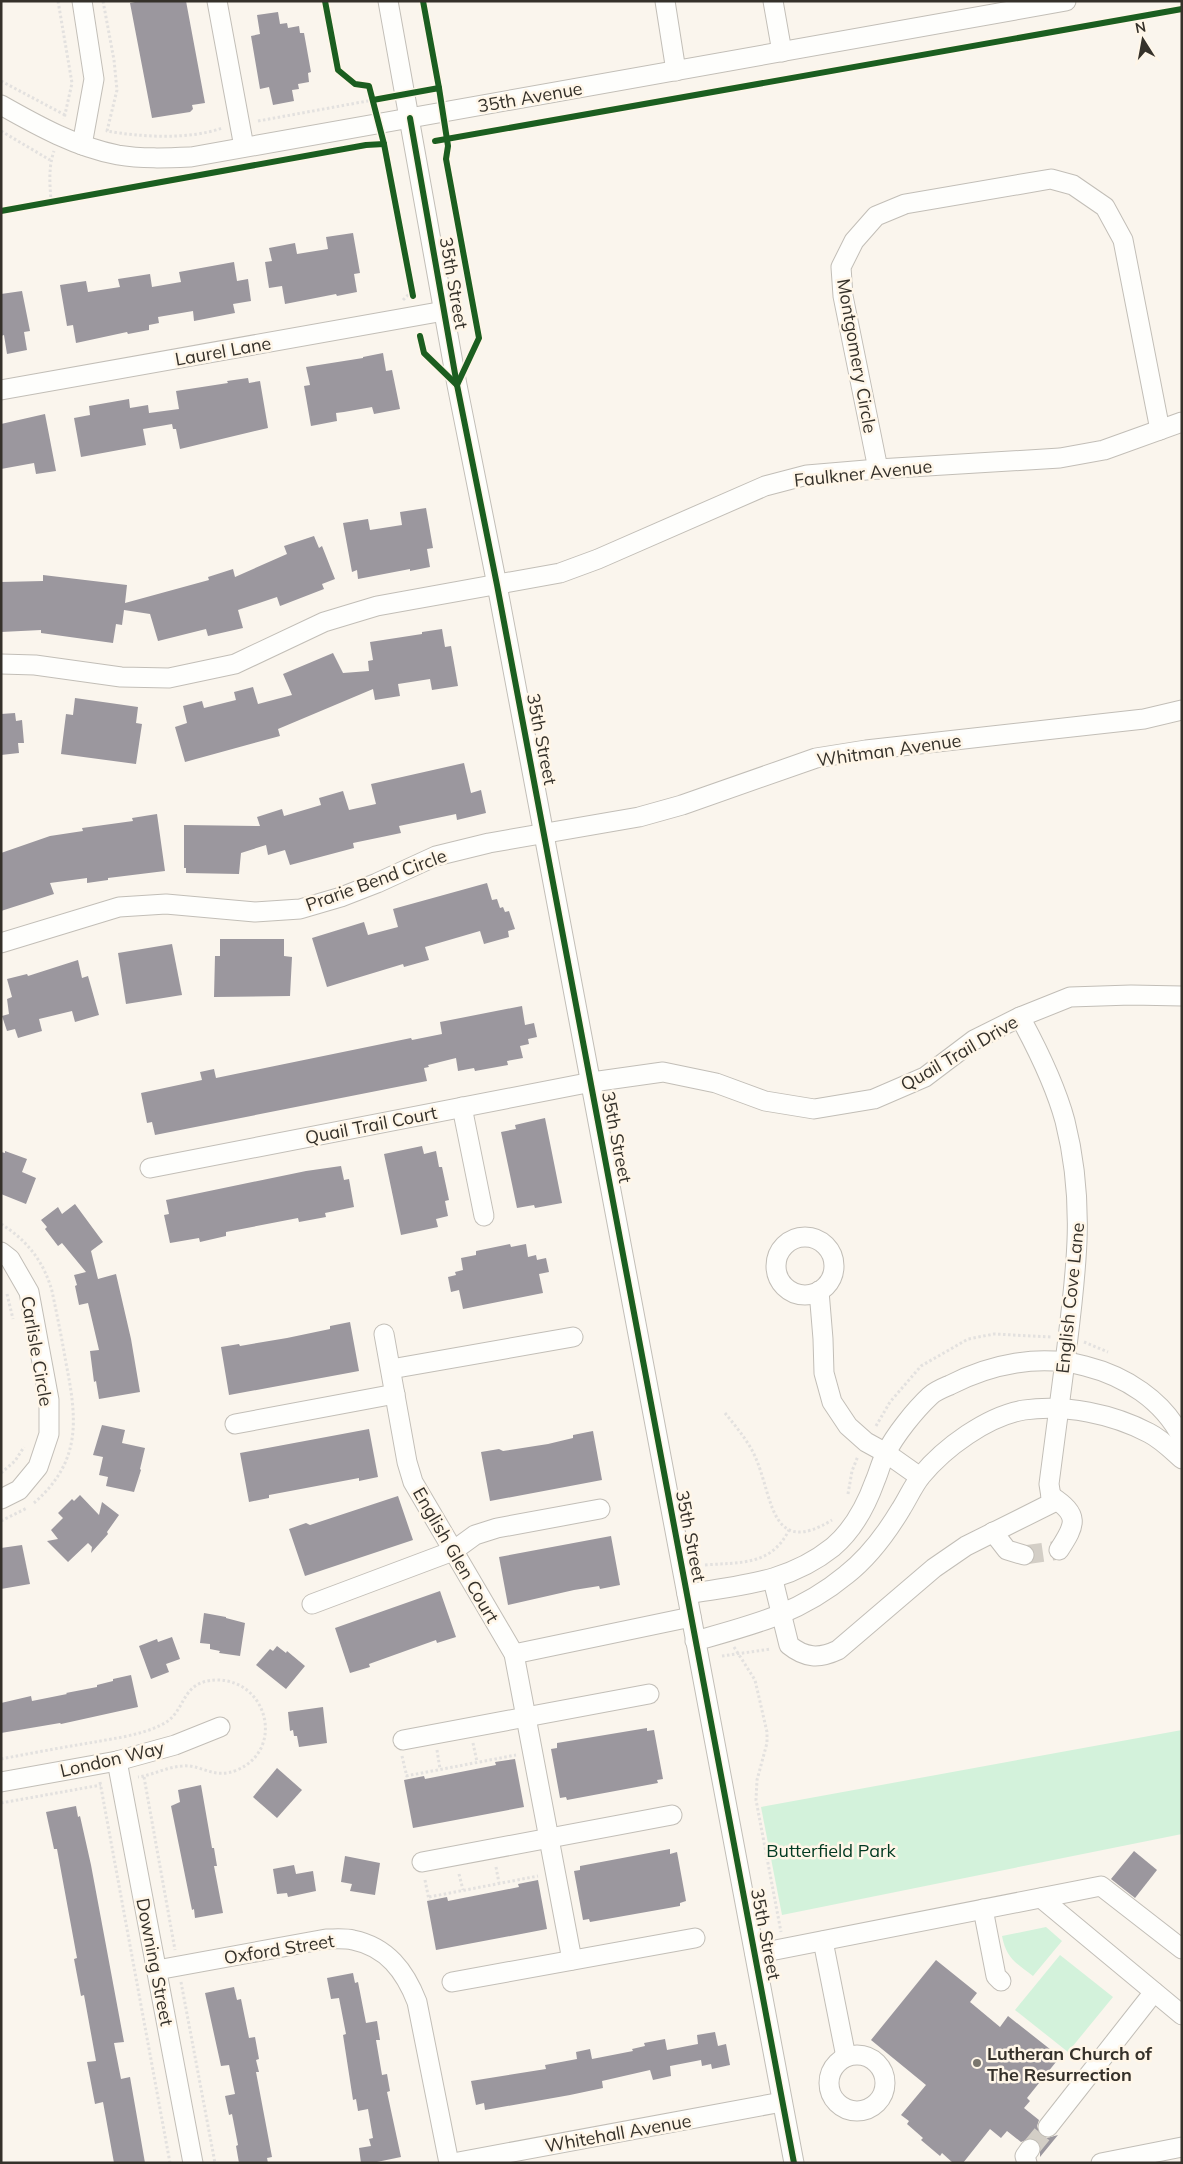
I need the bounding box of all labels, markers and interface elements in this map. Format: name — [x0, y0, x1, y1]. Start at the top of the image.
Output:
north arrow — [1118, 15, 1168, 65]
text: N — [1134, 17, 1147, 37]
street label: 35th Avenue — [476, 76, 584, 118]
street label: 35th Street — [435, 235, 473, 331]
street label: Montgomery Circle — [832, 277, 882, 435]
street label: Laurel Lane — [173, 331, 273, 371]
street label: Faulkner Avenue — [793, 454, 933, 492]
street label: 35th Street — [522, 691, 562, 787]
street label: Whitman Avenue — [815, 728, 963, 772]
street label: Prarie Bend Circle — [302, 844, 450, 916]
street label: Quail Trail Drive — [896, 1010, 1022, 1096]
street label: 35th Street — [597, 1089, 637, 1185]
street label: Quail Trail Court — [303, 1101, 439, 1149]
street label: English Cove Lane — [1051, 1222, 1089, 1374]
street label: Carlisle Circle — [16, 1294, 58, 1408]
street label: English Glen Court — [408, 1483, 504, 1627]
street label: 35th Street — [671, 1488, 711, 1584]
street label: London Way — [58, 1736, 167, 1782]
park label: Butterfield Park — [766, 1839, 896, 1862]
street label: 35th Street — [746, 1886, 786, 1982]
street label: Downing Street — [131, 1896, 179, 2028]
street label: Oxford Street — [222, 1929, 336, 1969]
place label: Lutheran Church of The Resurrection — [987, 2042, 1152, 2086]
marker: Lutheran Church of The Resurrection — [971, 2057, 983, 2069]
street label: Whitehall Avenue — [543, 2109, 693, 2157]

